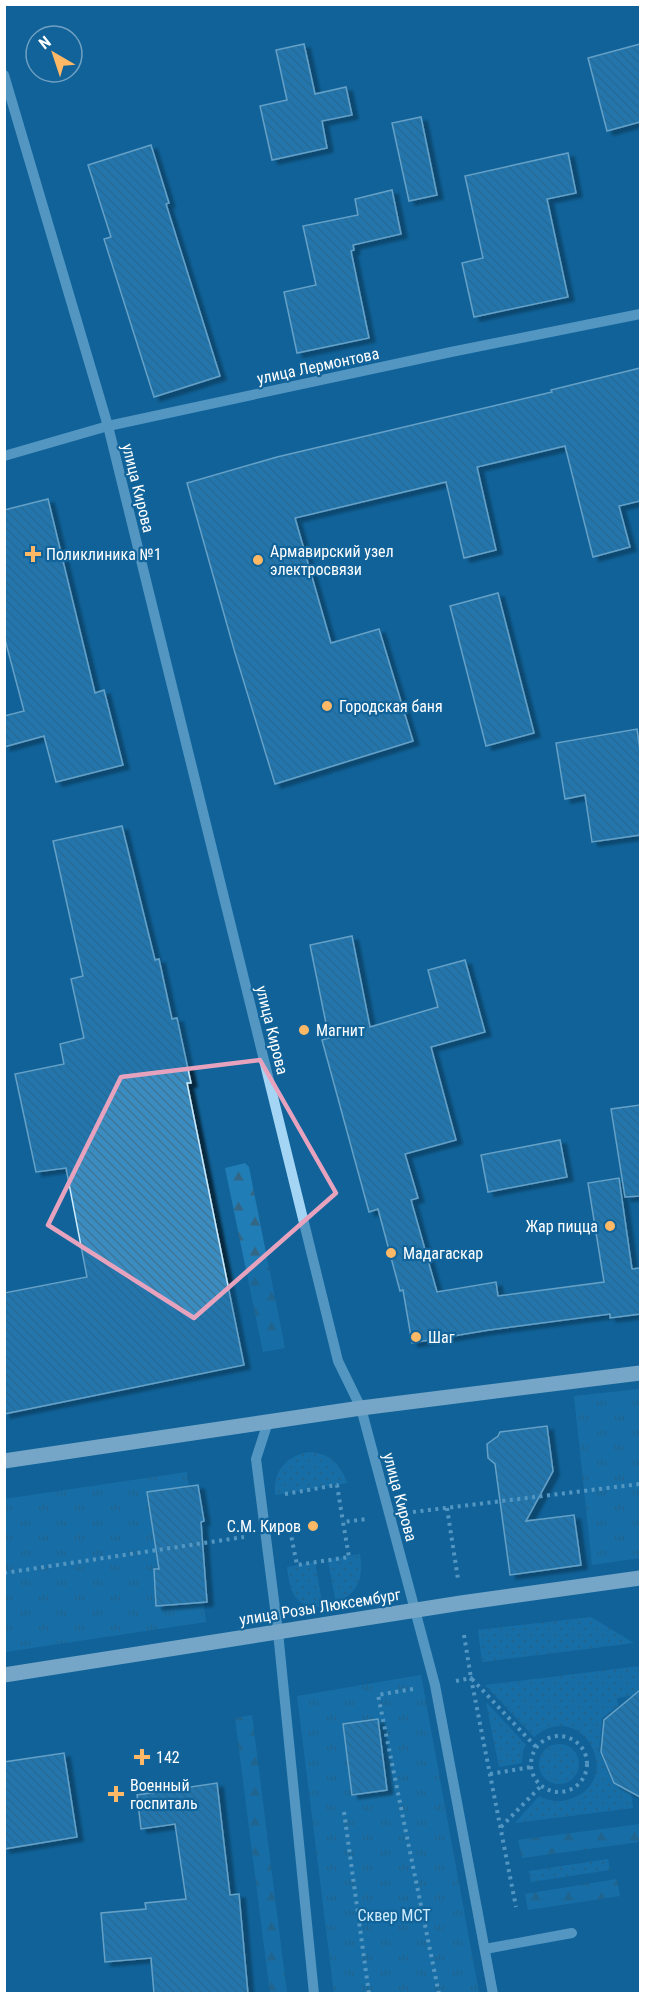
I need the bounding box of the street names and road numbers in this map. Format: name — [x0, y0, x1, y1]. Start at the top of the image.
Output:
street label: улица Лермонтова — [255, 344, 381, 388]
street label: улица Кирова — [118, 442, 158, 534]
street label: улица Кирова — [252, 984, 292, 1076]
street label: улица Кирова — [379, 1451, 421, 1543]
street label: улица Розы Люксембург — [238, 1585, 402, 1629]

